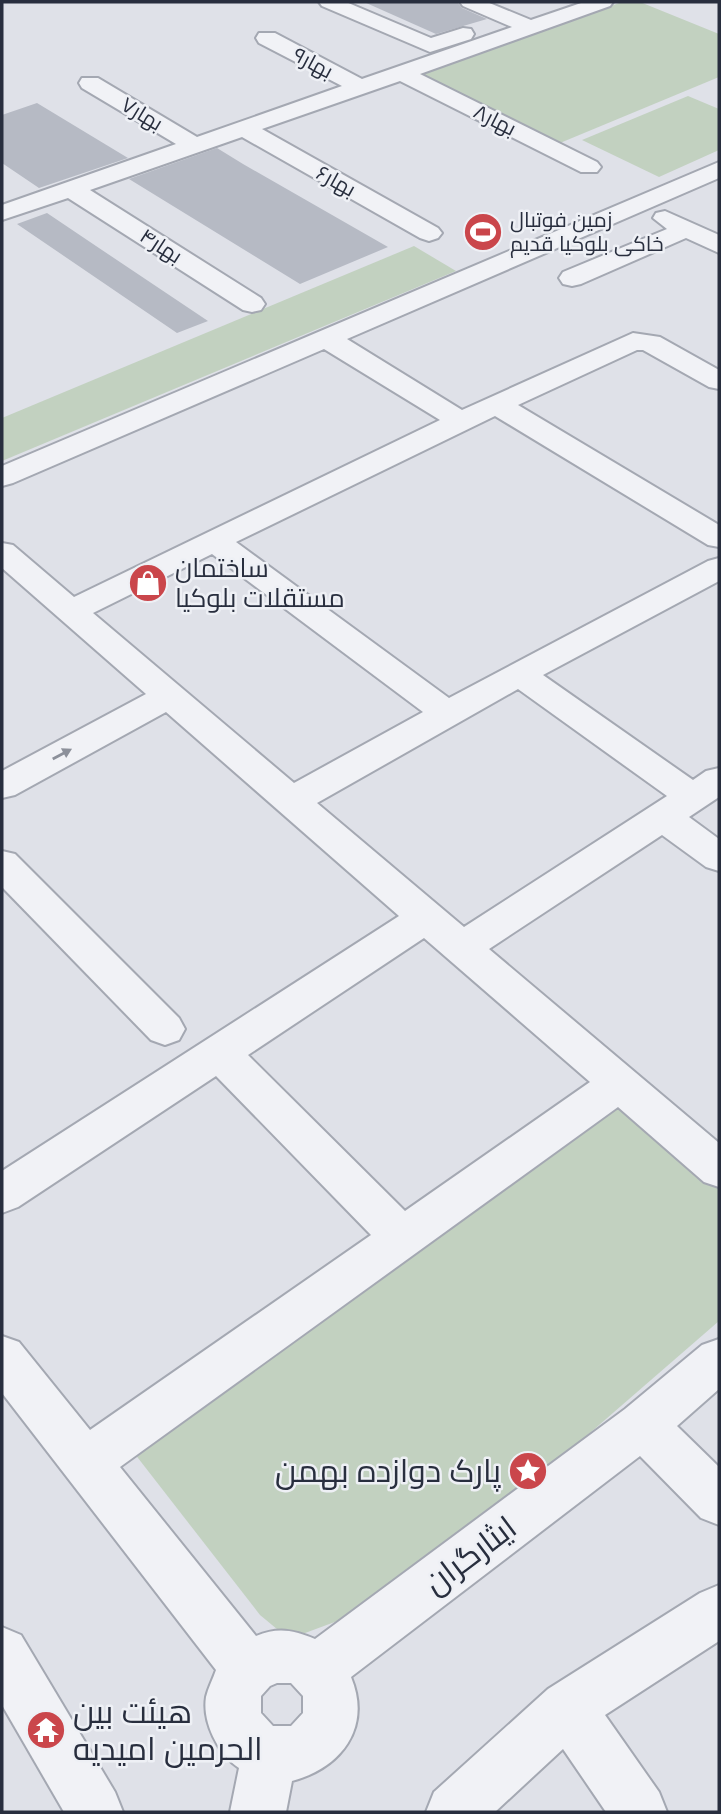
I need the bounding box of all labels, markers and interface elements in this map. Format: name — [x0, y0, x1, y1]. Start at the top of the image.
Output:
street label: بهار۹ — [288, 41, 338, 84]
street label: بهار۷ — [116, 91, 168, 137]
street label: بهار۸ — [469, 97, 521, 142]
street label: بهار۶ — [312, 159, 361, 202]
place label: زمین فوتبال خاکی بلوکیا قدیم — [510, 206, 664, 258]
sports icon: زمین فوتبال خاکی بلوکیا قدیم — [462, 211, 504, 253]
street label: بهار۴ — [135, 222, 188, 269]
place label: ساختمان مستقلات بلوکیا — [175, 551, 345, 614]
shop icon: ساختمان مستقلات بلوکیا — [127, 562, 169, 604]
one-way arrow — [52, 748, 72, 759]
place label: پارک دوازده بهمن — [275, 1450, 501, 1492]
place icon: پارک دوازده بهمن — [507, 1450, 549, 1492]
street label: ایثارگران — [415, 1506, 524, 1602]
place label: هیئت بین الحرمین امیدیه — [73, 1691, 263, 1768]
temple icon: هیئت بین الحرمین امیدیه — [25, 1709, 67, 1751]

